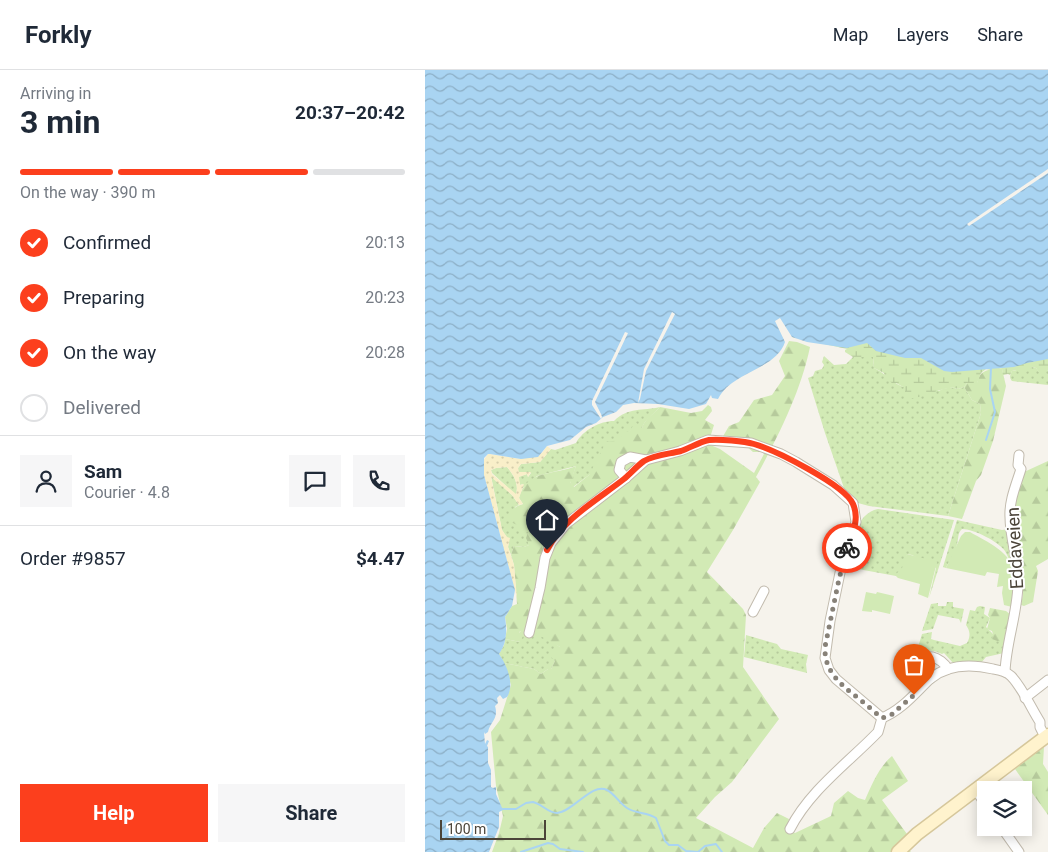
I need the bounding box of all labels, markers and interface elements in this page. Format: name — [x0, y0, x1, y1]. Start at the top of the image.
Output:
text: Forkly — [25, 21, 92, 49]
text: Map — [833, 24, 868, 45]
text: Layers — [896, 24, 949, 45]
text: Share — [977, 24, 1023, 45]
text: Arriving in — [20, 84, 91, 103]
text: 20:37–20:42 — [295, 101, 405, 124]
text: 3 min — [20, 103, 100, 141]
text: On the way · 390 m — [20, 183, 156, 202]
icon: check — [20, 229, 48, 257]
text: Confirmed — [63, 231, 151, 254]
text: 20:13 — [365, 233, 405, 252]
icon: check — [20, 284, 48, 312]
text: Preparing — [63, 286, 145, 309]
text: 20:23 — [365, 288, 405, 307]
icon: check — [20, 339, 48, 367]
text: On the way — [63, 341, 156, 364]
text: 20:28 — [365, 343, 405, 362]
text: Delivered — [63, 396, 141, 419]
button: person — [20, 455, 72, 507]
button: chat — [289, 455, 341, 507]
button: phone — [353, 455, 405, 507]
text: Sam — [84, 460, 122, 483]
text: Courier · 4.8 — [84, 483, 170, 502]
pin — [526, 499, 568, 550]
icon: home — [533, 506, 561, 534]
street label: Eddaveien — [1002, 507, 1027, 590]
courier — [822, 523, 872, 573]
icon: bike — [833, 534, 861, 562]
text: Order #9857 — [20, 547, 126, 570]
text: $4.47 — [356, 547, 405, 570]
pin — [893, 644, 935, 695]
icon: bag — [900, 651, 928, 679]
map controls — [977, 781, 1032, 836]
button: layers — [977, 781, 1032, 836]
button: Help — [20, 784, 208, 842]
button: Share — [218, 784, 405, 842]
scale bar — [440, 817, 546, 840]
text: 100 m — [447, 821, 486, 837]

